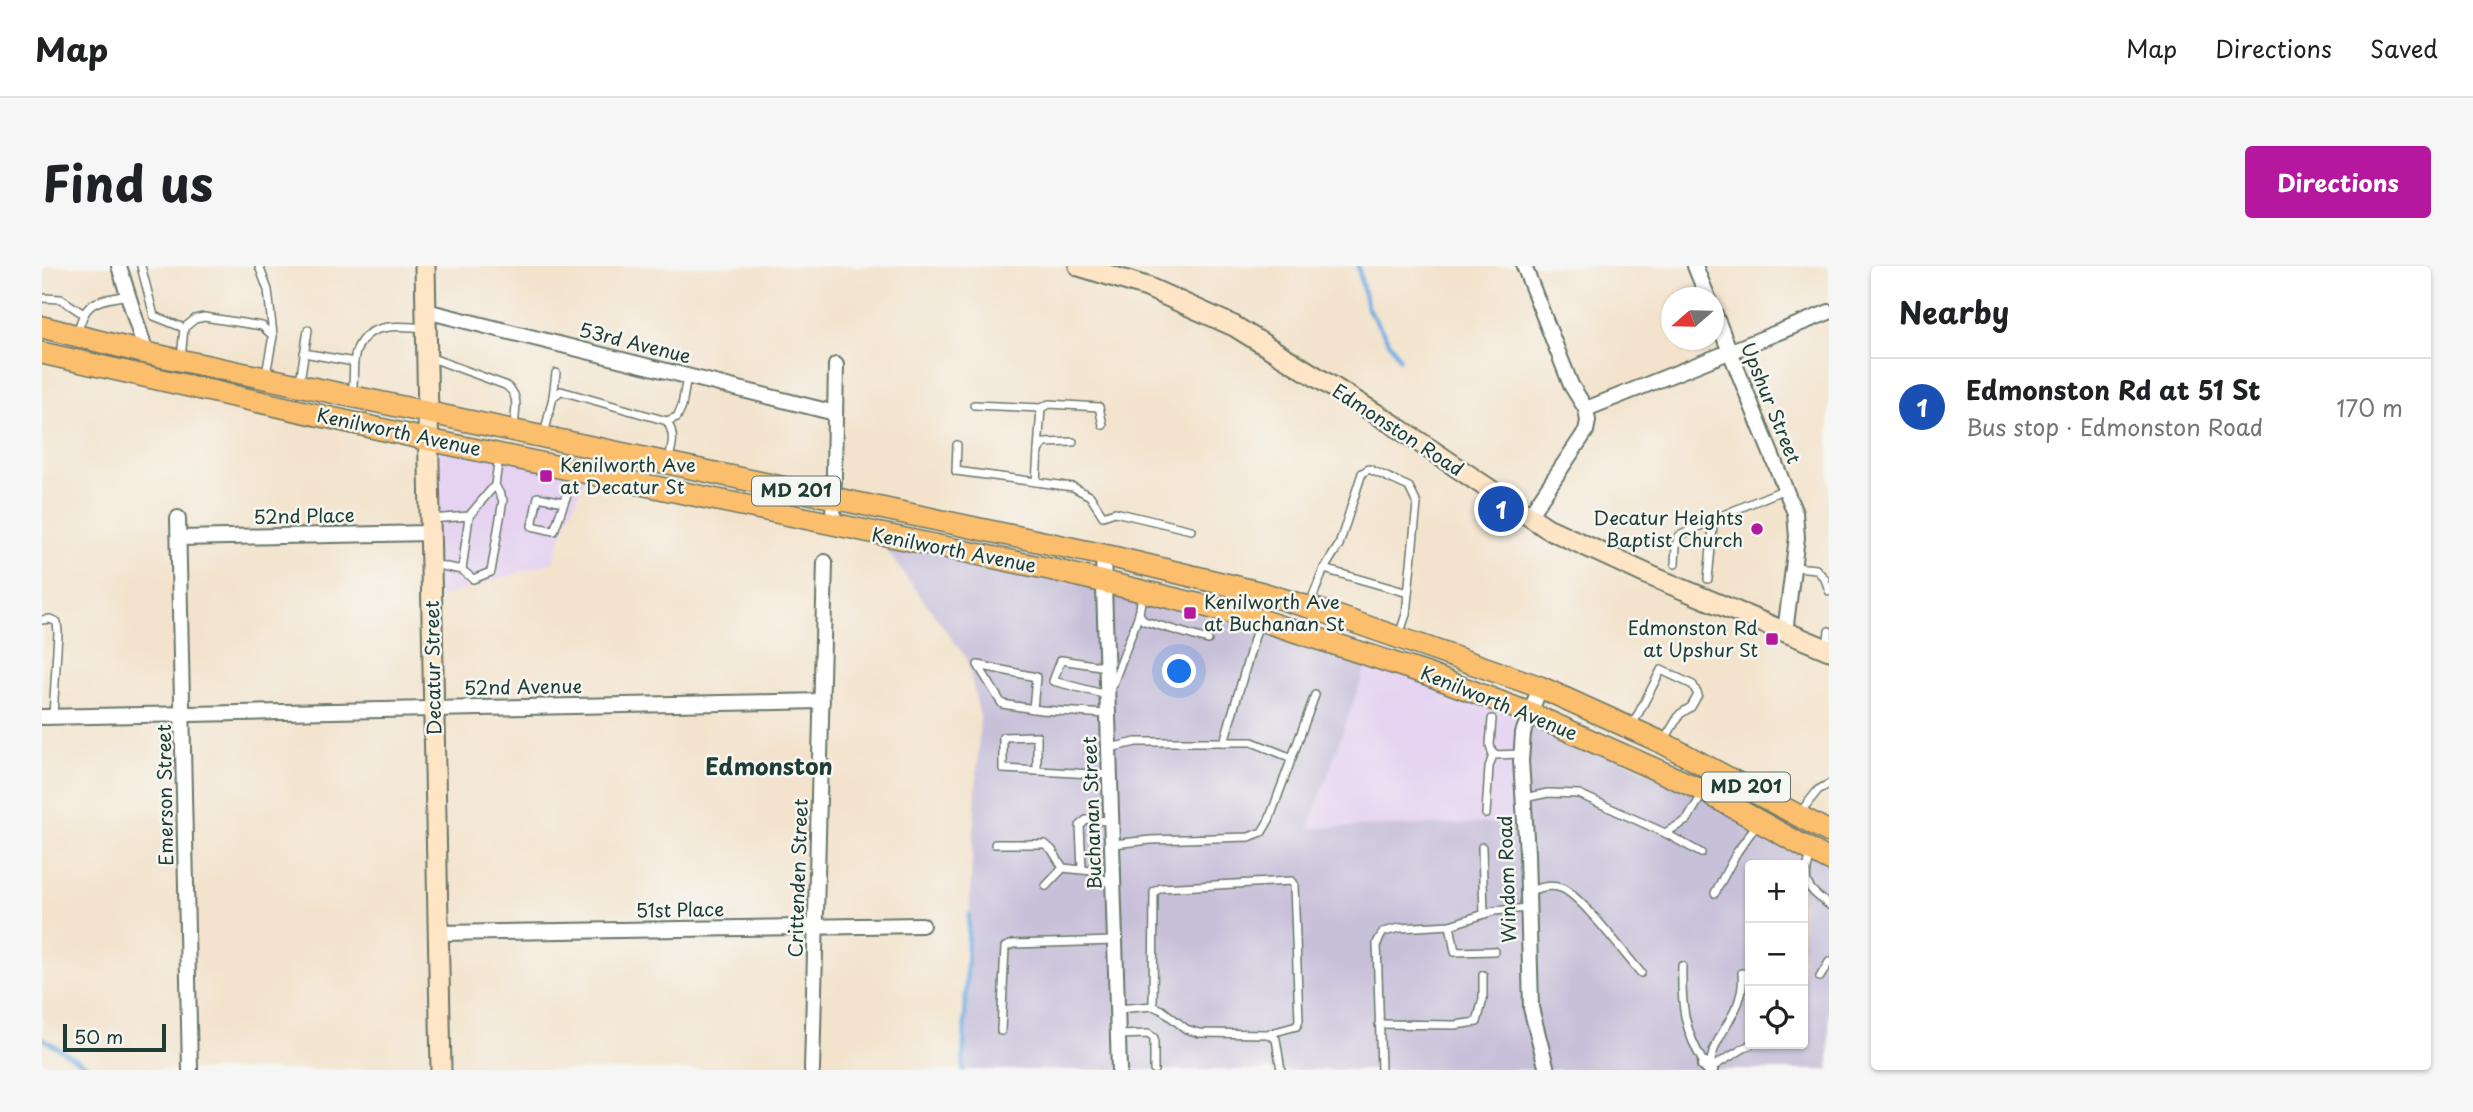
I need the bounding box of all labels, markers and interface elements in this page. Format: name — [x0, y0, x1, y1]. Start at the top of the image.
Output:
text: Map — [35, 23, 108, 73]
text: Map — [2126, 30, 2177, 66]
text: Directions — [2215, 30, 2332, 66]
text: Saved — [2370, 30, 2438, 66]
text: Find us — [42, 145, 213, 219]
button: Directions — [2245, 146, 2431, 218]
north arrow — [1661, 287, 1724, 350]
text: Nearby — [1899, 289, 2009, 334]
street label: 53rd Avenue — [576, 315, 694, 369]
street label: Upshur Street — [1735, 338, 1809, 467]
text: Edmonston Rd at 51 St — [1966, 370, 2260, 409]
street label: Edmonston Road — [1327, 376, 1470, 482]
text: 1 — [1917, 390, 1928, 425]
text: 170 m — [2336, 390, 2403, 425]
street label: Kenilworth Avenue — [315, 400, 484, 462]
text: Bus stop · Edmonston Road — [1966, 409, 2263, 444]
place label: Kenilworth Ave at Decatur St — [560, 450, 696, 500]
marker: Kenilworth Ave at Decatur St — [538, 468, 554, 484]
road number: MD 201 — [752, 476, 840, 506]
pin: 1 — [1478, 483, 1524, 535]
street label: 52nd Place — [253, 500, 355, 530]
place label: Decatur Heights Baptist Church — [1593, 503, 1743, 553]
street label: Kenilworth Avenue — [870, 519, 1039, 579]
marker: Decatur Heights Baptist Church — [1749, 521, 1765, 537]
place label: Kenilworth Ave at Buchanan St — [1204, 587, 1345, 637]
street label: Decatur Street — [417, 600, 447, 736]
marker: Kenilworth Ave at Buchanan St — [1182, 605, 1198, 621]
place label: Edmonston Rd at Upshur St — [1628, 613, 1758, 663]
marker: Edmonston Rd at Upshur St — [1764, 631, 1780, 647]
your location — [1162, 654, 1196, 688]
street label: Kenilworth Avenue — [1417, 658, 1582, 746]
street label: 52nd Avenue — [464, 671, 582, 701]
street label: Emerson Street — [149, 724, 179, 866]
street label: Buchanan Street — [1074, 736, 1108, 890]
district label: Edmonston — [705, 748, 833, 783]
road number: MD 201 — [1702, 772, 1790, 802]
street label: Crittenden Street — [780, 798, 814, 958]
street label: Windom Road — [1490, 815, 1522, 943]
map controls — [1745, 860, 1808, 1049]
button: + — [1745, 860, 1808, 923]
street label: 51st Place — [636, 894, 724, 924]
button: − — [1745, 923, 1808, 986]
button: locate — [1745, 986, 1808, 1049]
scale bar — [63, 1021, 166, 1053]
text: 50 m — [74, 1022, 123, 1050]

